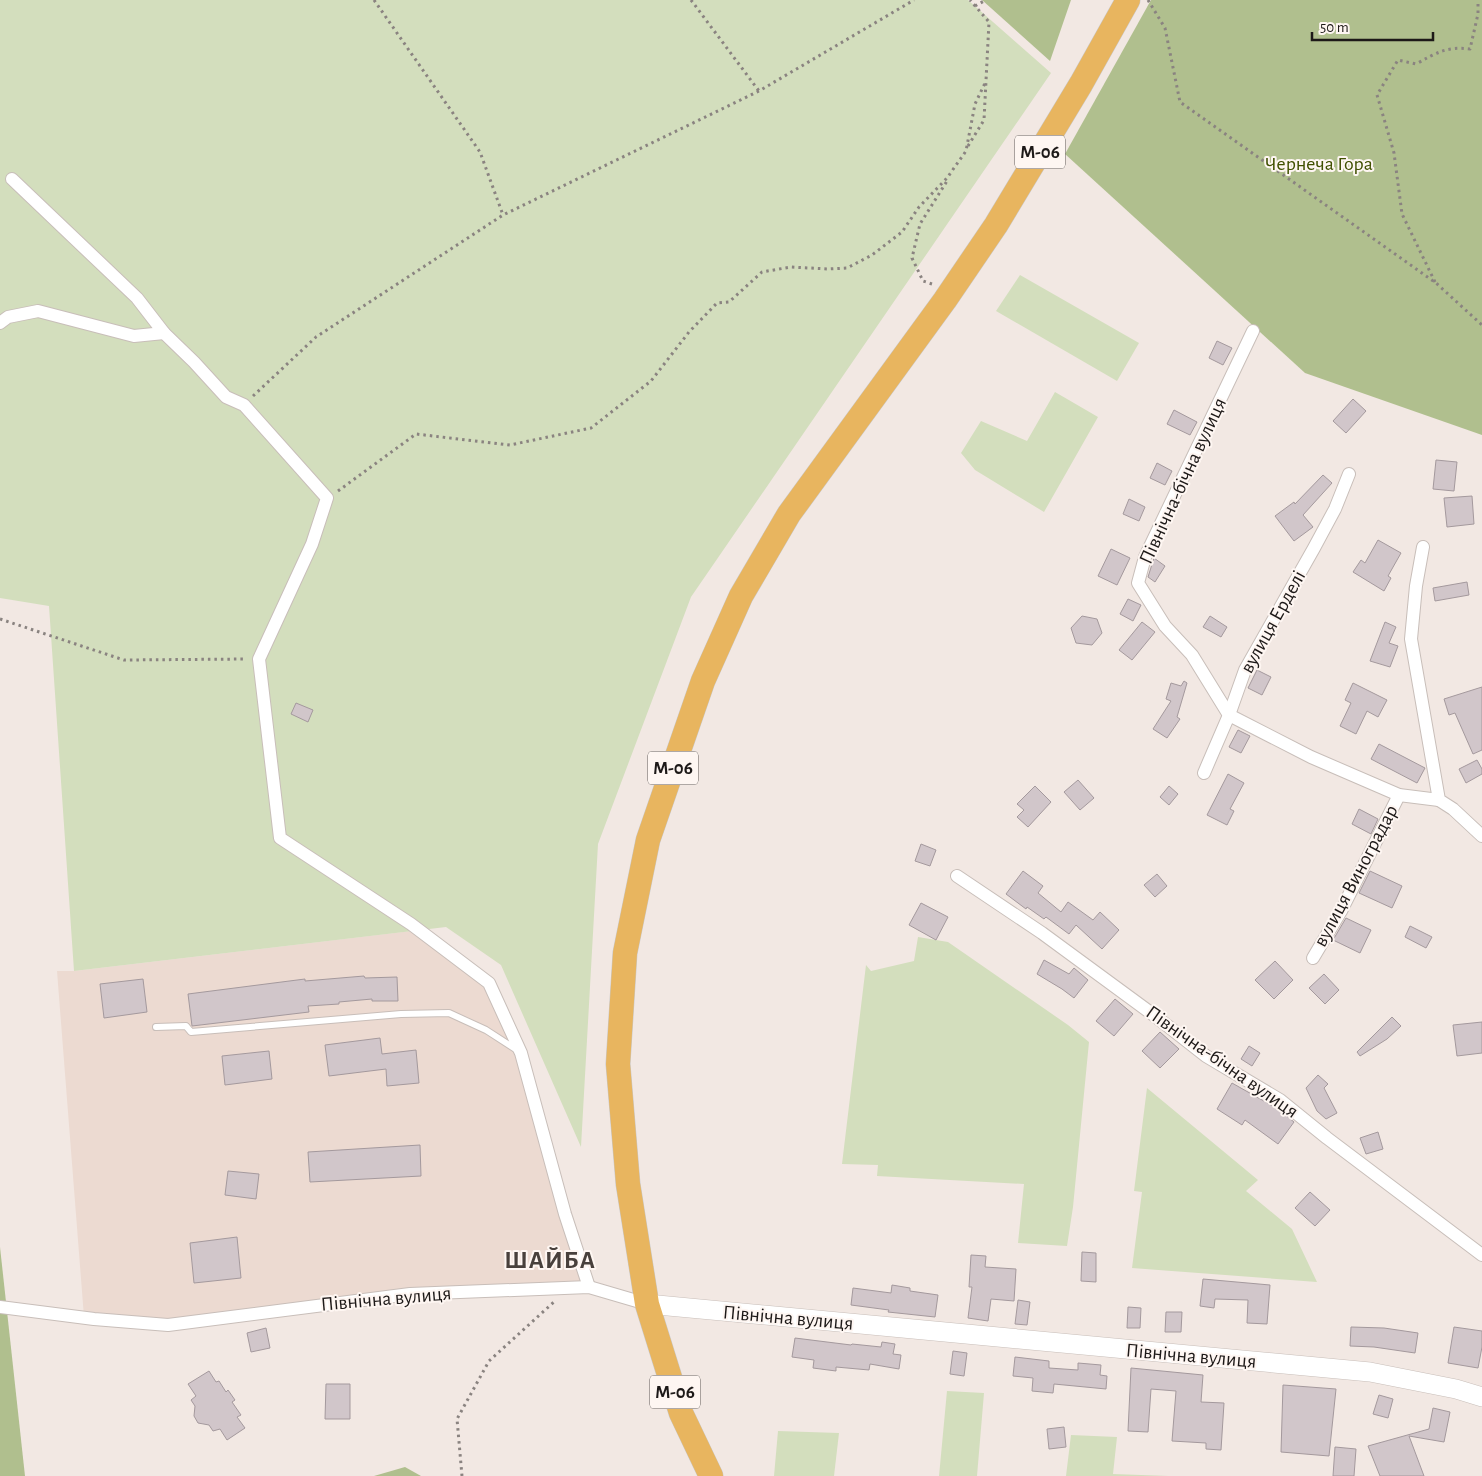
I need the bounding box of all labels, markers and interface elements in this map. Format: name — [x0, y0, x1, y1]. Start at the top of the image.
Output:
scale bar — [1312, 10, 1433, 42]
text: 50 m — [1320, 20, 1349, 35]
road number: М-06 — [1015, 136, 1065, 168]
park label: Чернеча Гора — [1265, 154, 1373, 174]
street label: Північна-бічна вулиця — [1136, 395, 1230, 567]
street label: вулиця Ерделі — [1237, 567, 1309, 677]
road number: М-06 — [648, 751, 698, 784]
street label: вулиця Виноградар — [1310, 802, 1402, 950]
street label: Північна-бічна вулиця — [1142, 1002, 1302, 1122]
district label: ШАЙБА — [504, 1247, 596, 1273]
street label: Північна вулиця — [320, 1283, 452, 1315]
street label: Північна вулиця — [722, 1302, 854, 1334]
street label: Північна вулиця — [1125, 1340, 1257, 1372]
road number: М-06 — [650, 1375, 700, 1408]

